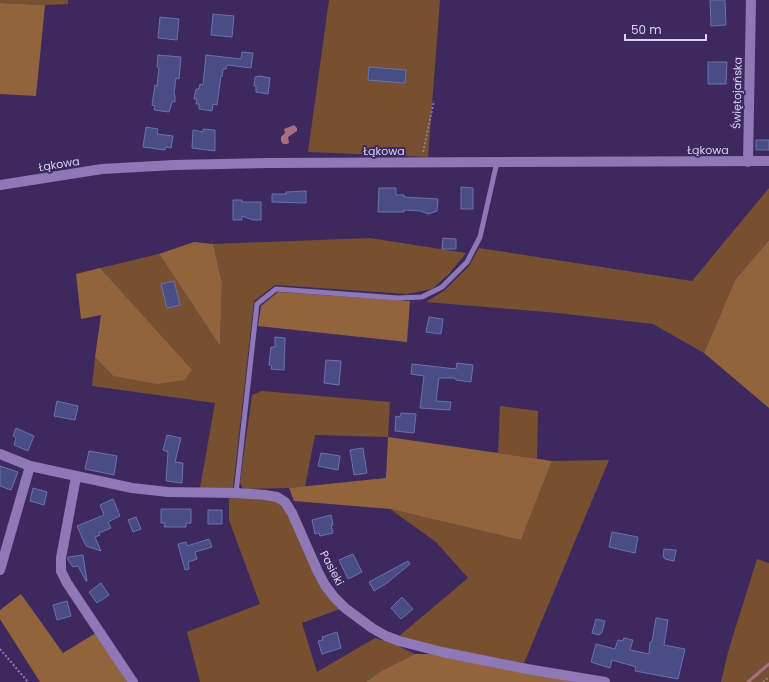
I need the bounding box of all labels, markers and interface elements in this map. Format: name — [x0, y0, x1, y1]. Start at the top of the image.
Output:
scale bar — [625, 16, 706, 42]
text: 50 m — [631, 21, 662, 38]
street label: Świętojańska — [728, 57, 746, 129]
street label: Łąkowa — [687, 142, 729, 158]
street label: Łąkowa — [363, 143, 405, 159]
street label: Łąkowa — [37, 153, 81, 175]
street label: Pasieki — [316, 548, 348, 589]

